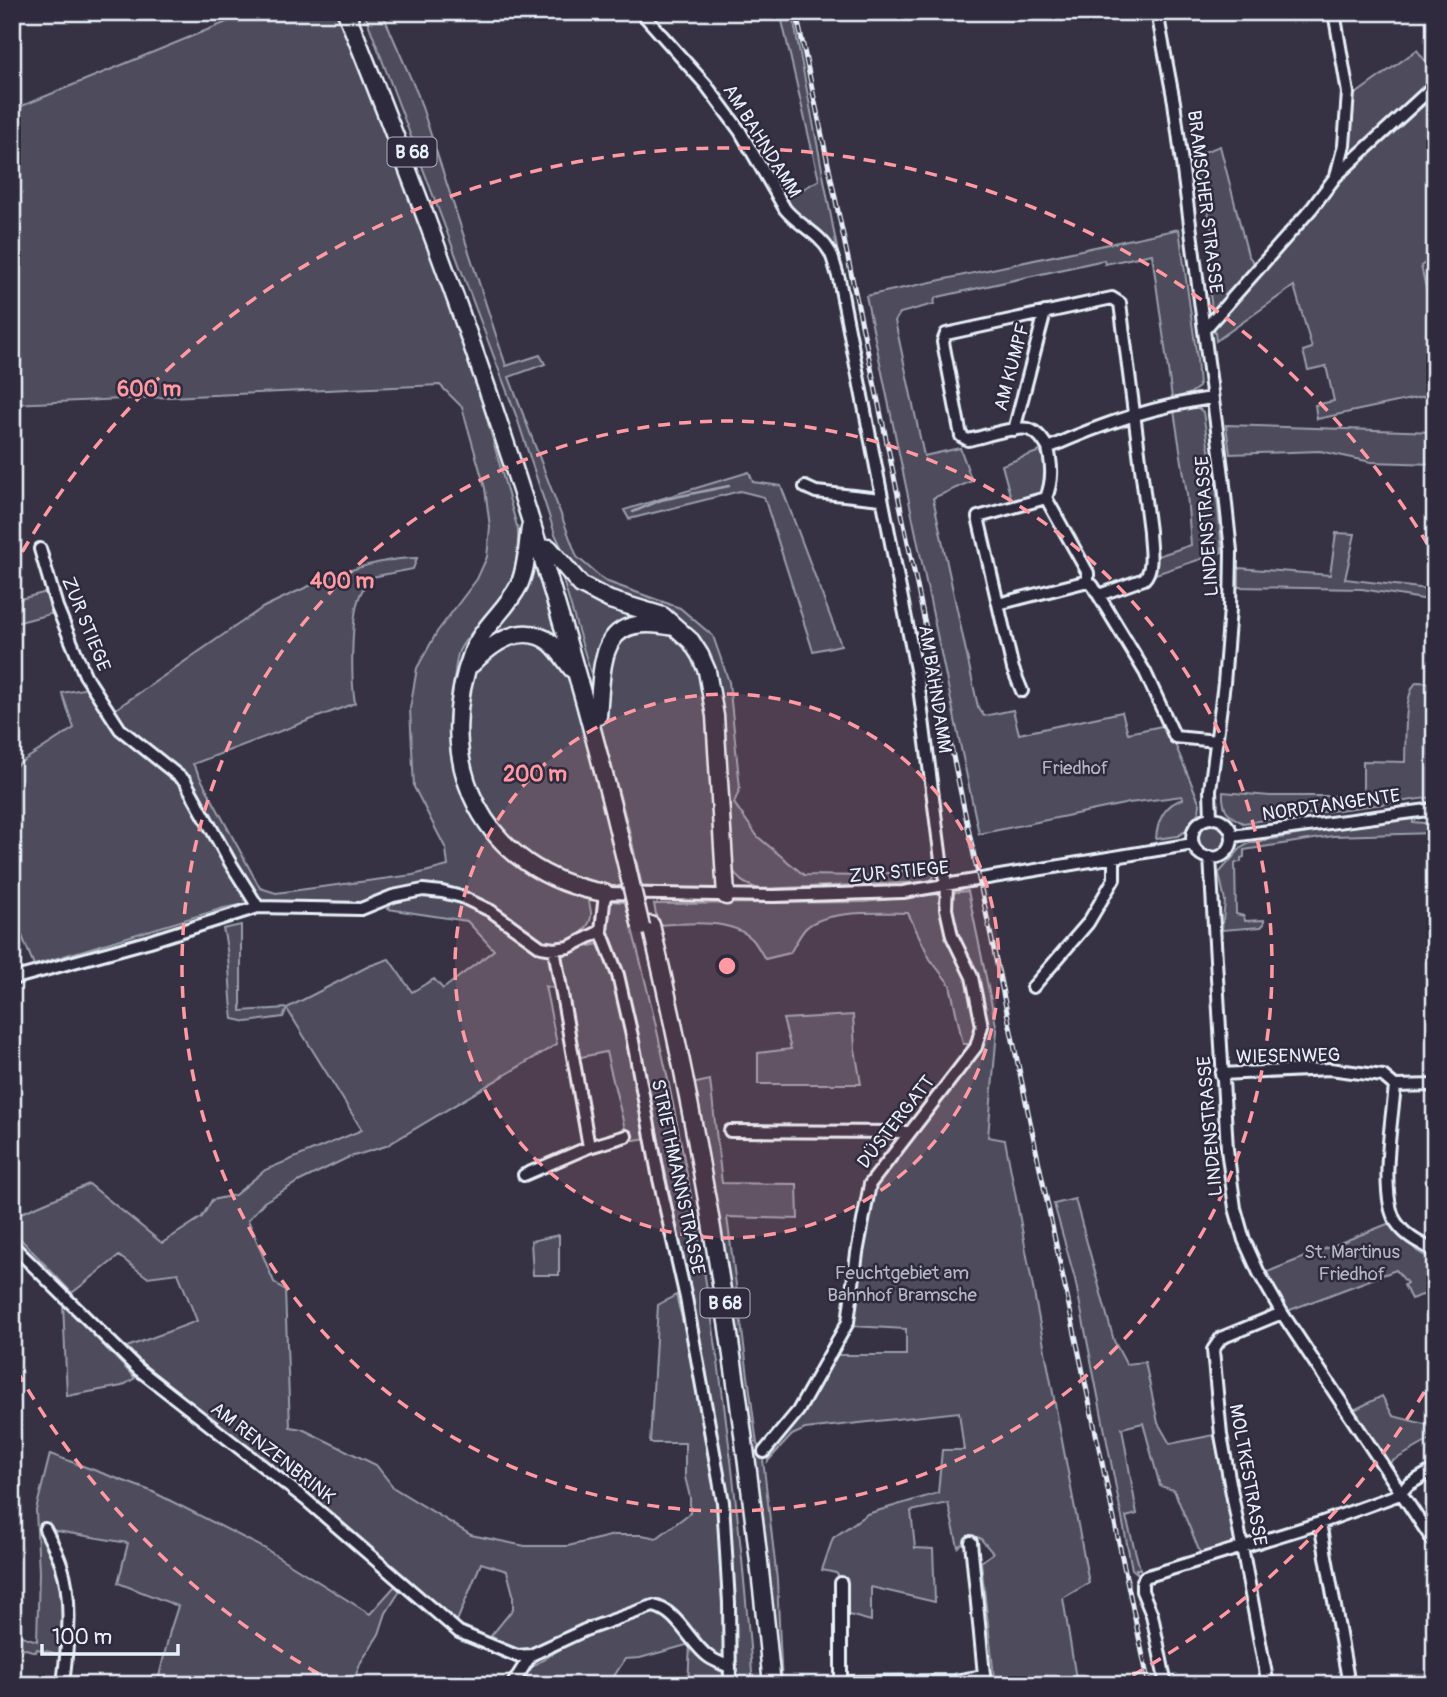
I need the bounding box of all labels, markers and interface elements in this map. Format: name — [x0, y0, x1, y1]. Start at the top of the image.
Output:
street label: AM BAHNDAMM — [717, 80, 807, 202]
street label: BRAMSCHER STRASSE — [1182, 109, 1228, 295]
road number: B 68 — [388, 138, 436, 167]
street label: AM KUMPF — [989, 321, 1035, 413]
text: 600 m — [117, 376, 181, 403]
street label: LINDENSTRASSE — [1190, 455, 1224, 597]
text: 400 m — [310, 568, 374, 595]
street label: ZUR STIEGE — [56, 573, 116, 675]
street label: AM BAHNDAMM — [913, 623, 957, 755]
park label: Friedhof — [1041, 756, 1109, 780]
text: 200 m — [503, 761, 567, 788]
street label: NORDTANGENTE — [1260, 783, 1402, 827]
street label: ZUR STIEGE — [848, 856, 950, 888]
centre of rings — [715, 954, 739, 978]
street label: WIESENWEG — [1236, 1043, 1340, 1069]
street label: LINDENSTRASSE — [1192, 1055, 1228, 1197]
street label: DÜSTERGATT — [852, 1071, 940, 1173]
street label: STRIETHMANNSTRASSE — [646, 1077, 710, 1277]
park label: St. Martinus Friedhof — [1304, 1240, 1400, 1286]
park label: Feuchtgebiet am Bahnhof Bramsche — [827, 1261, 977, 1307]
road number: B 68 — [700, 1288, 750, 1318]
street label: AM RENZENBRINK — [206, 1397, 340, 1509]
street label: MOLTKESTRASSE — [1224, 1402, 1272, 1548]
scale bar — [42, 1613, 178, 1657]
text: 100 m — [52, 1624, 112, 1651]

